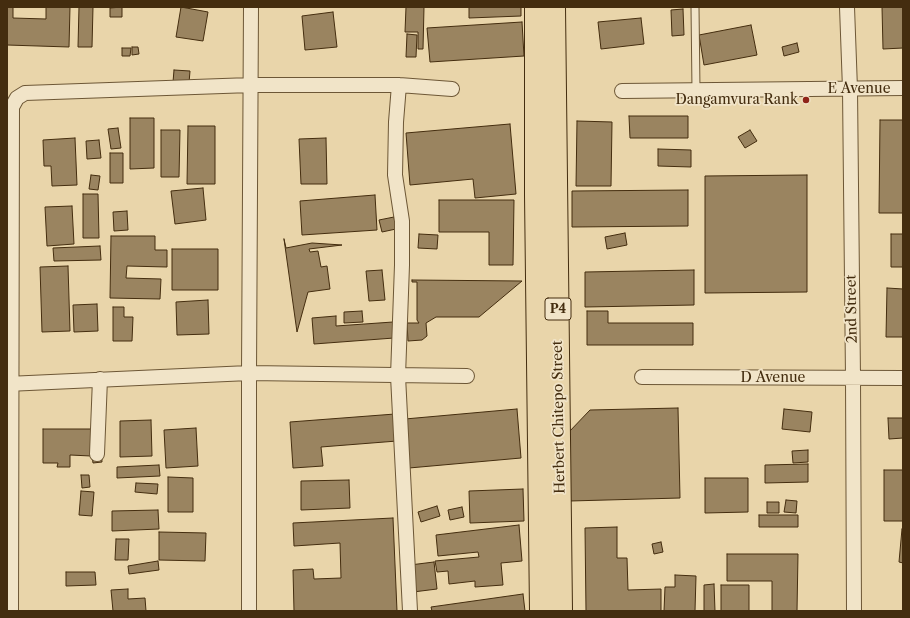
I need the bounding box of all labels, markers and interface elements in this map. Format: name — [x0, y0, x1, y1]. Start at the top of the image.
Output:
street label: E Avenue — [827, 81, 891, 97]
place label: Dangamvura Rank — [676, 92, 798, 108]
marker: Dangamvura Rank — [801, 95, 811, 105]
street label: 2nd Street — [843, 274, 861, 344]
road number: P4 — [545, 298, 571, 320]
street label: Herbert Chitepo Street — [549, 340, 569, 494]
street label: D Avenue — [741, 370, 805, 386]

